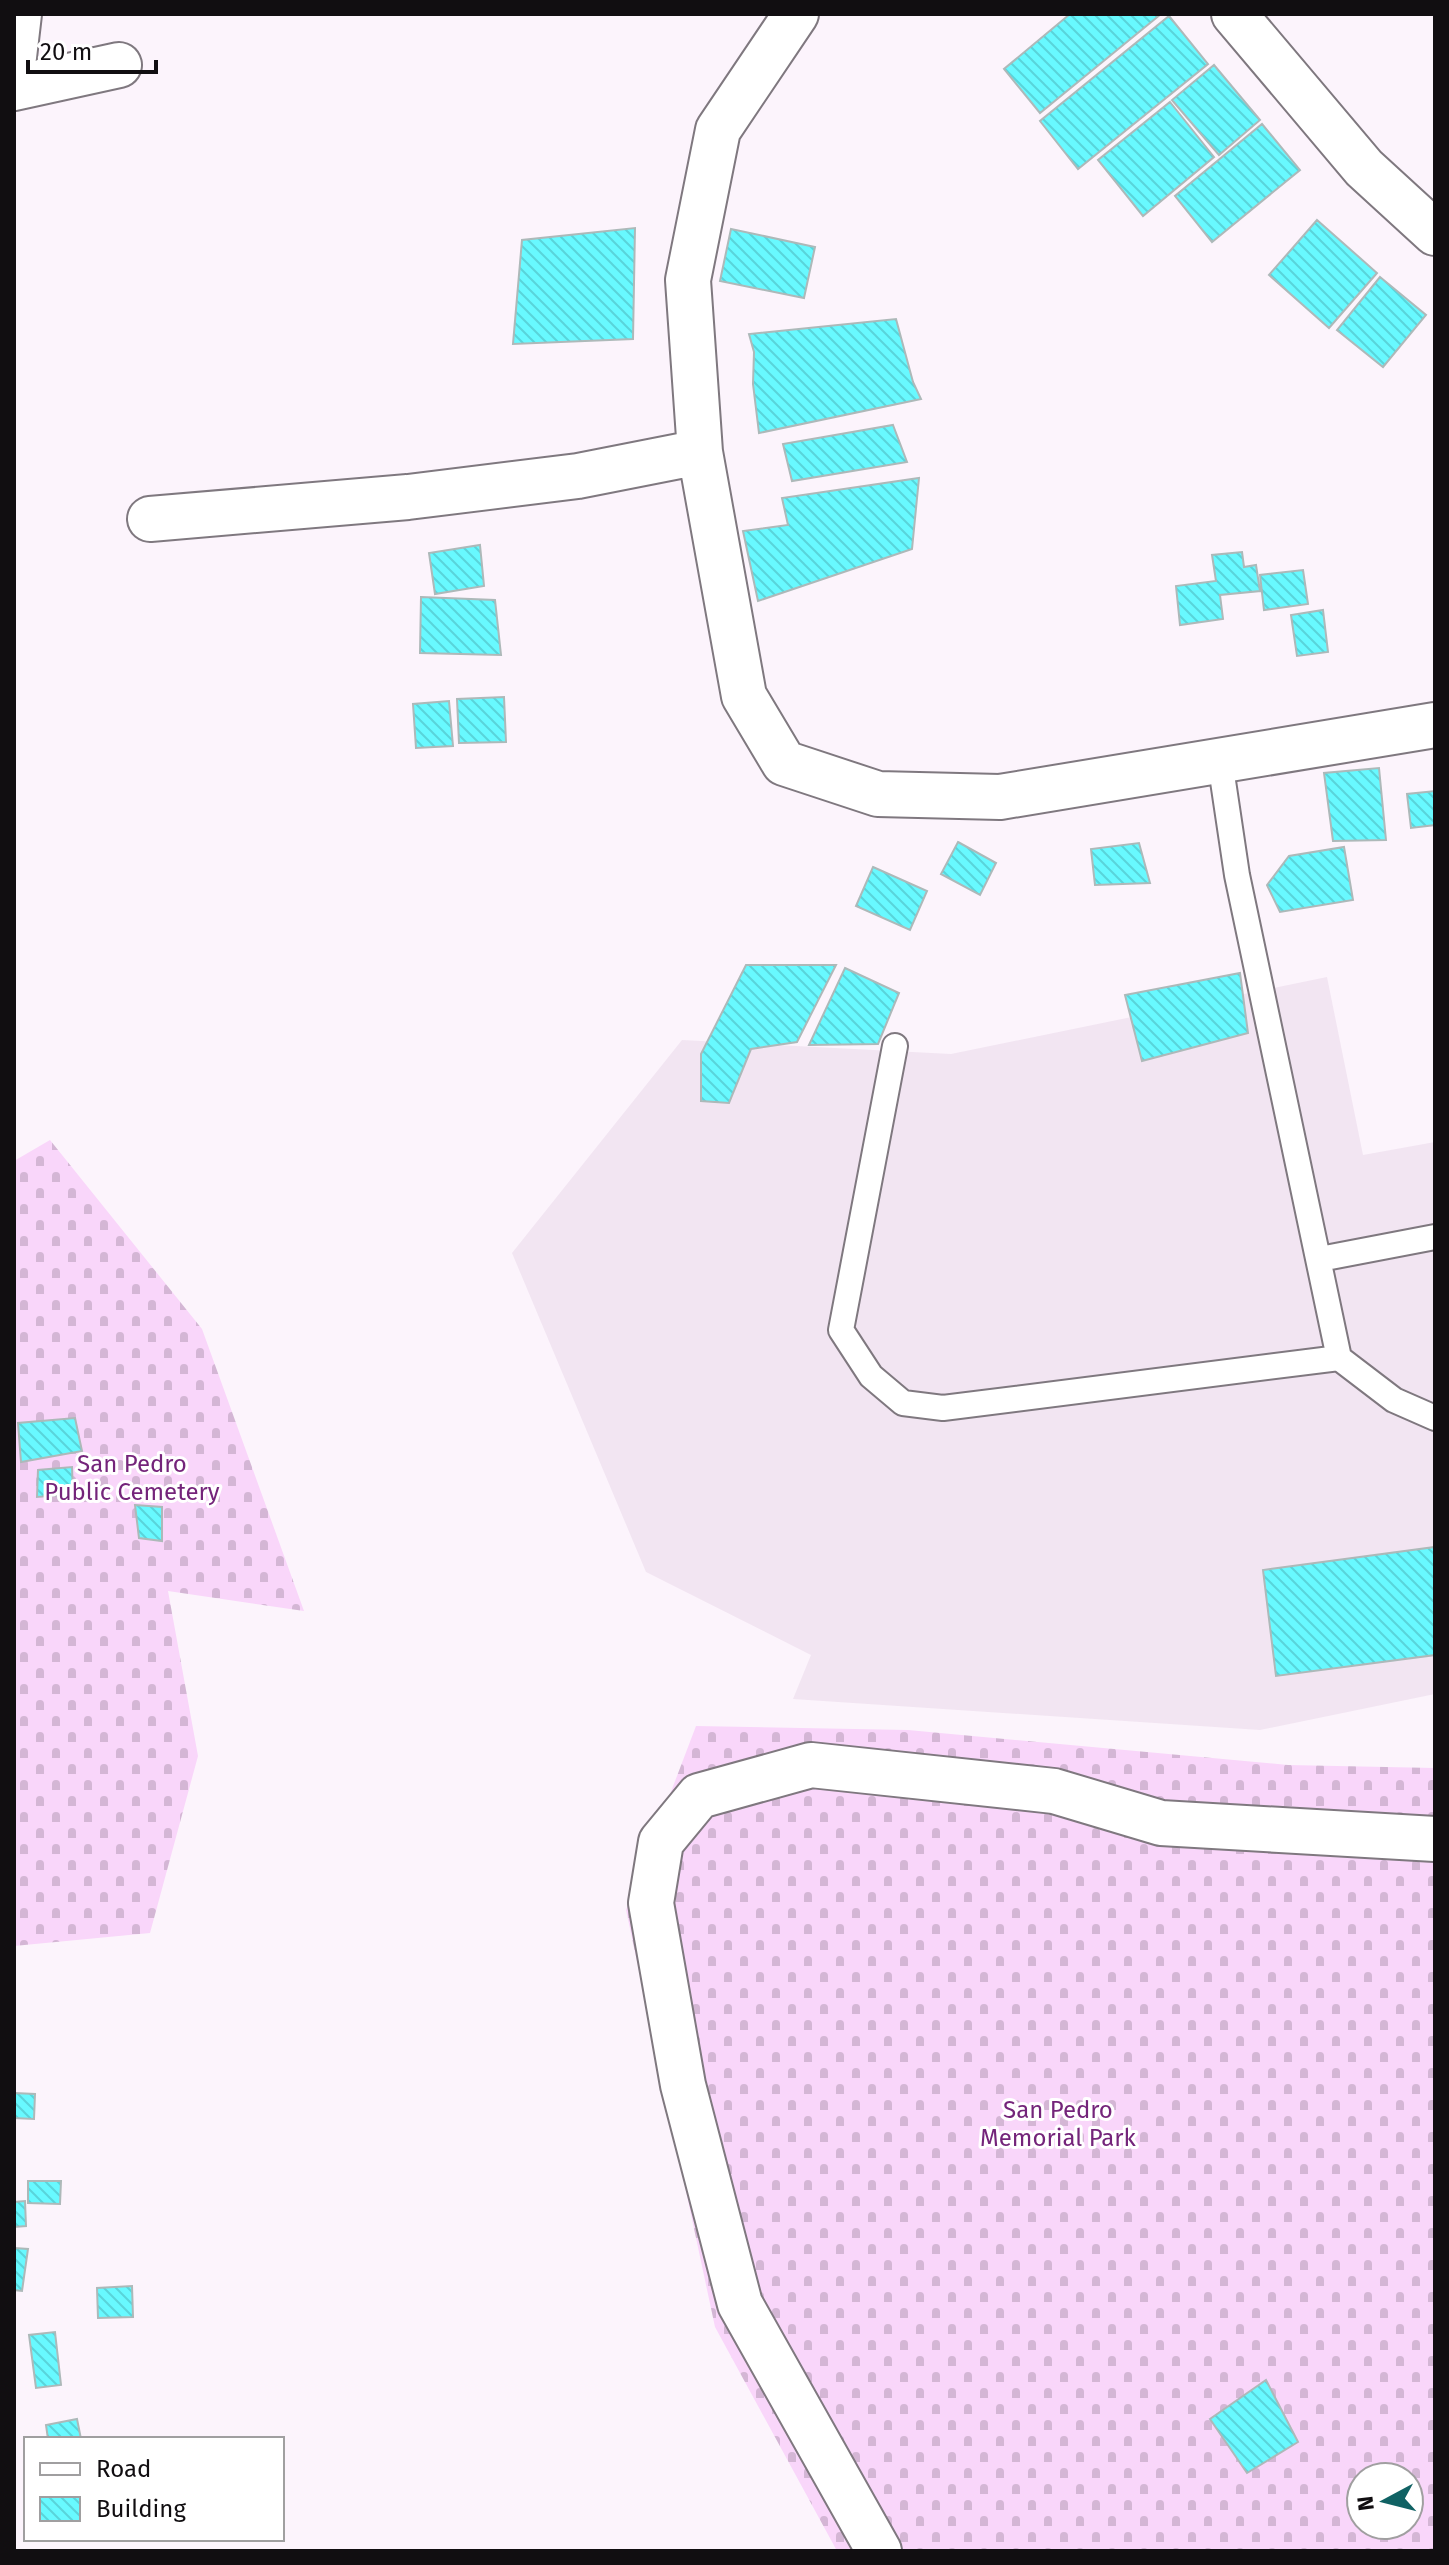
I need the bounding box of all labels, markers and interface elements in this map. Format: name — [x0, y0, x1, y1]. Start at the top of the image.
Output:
scale bar — [28, 24, 156, 74]
text: 20 m — [40, 38, 92, 66]
park label: San Pedro Public Cemetery — [44, 1450, 220, 1506]
park label: San Pedro Memorial Park — [980, 2096, 1137, 2152]
legend — [24, 2437, 284, 2541]
text: Road — [96, 2455, 151, 2483]
north arrow — [1345, 2461, 1425, 2541]
text: N — [1351, 2494, 1380, 2512]
text: Building — [96, 2495, 186, 2523]

